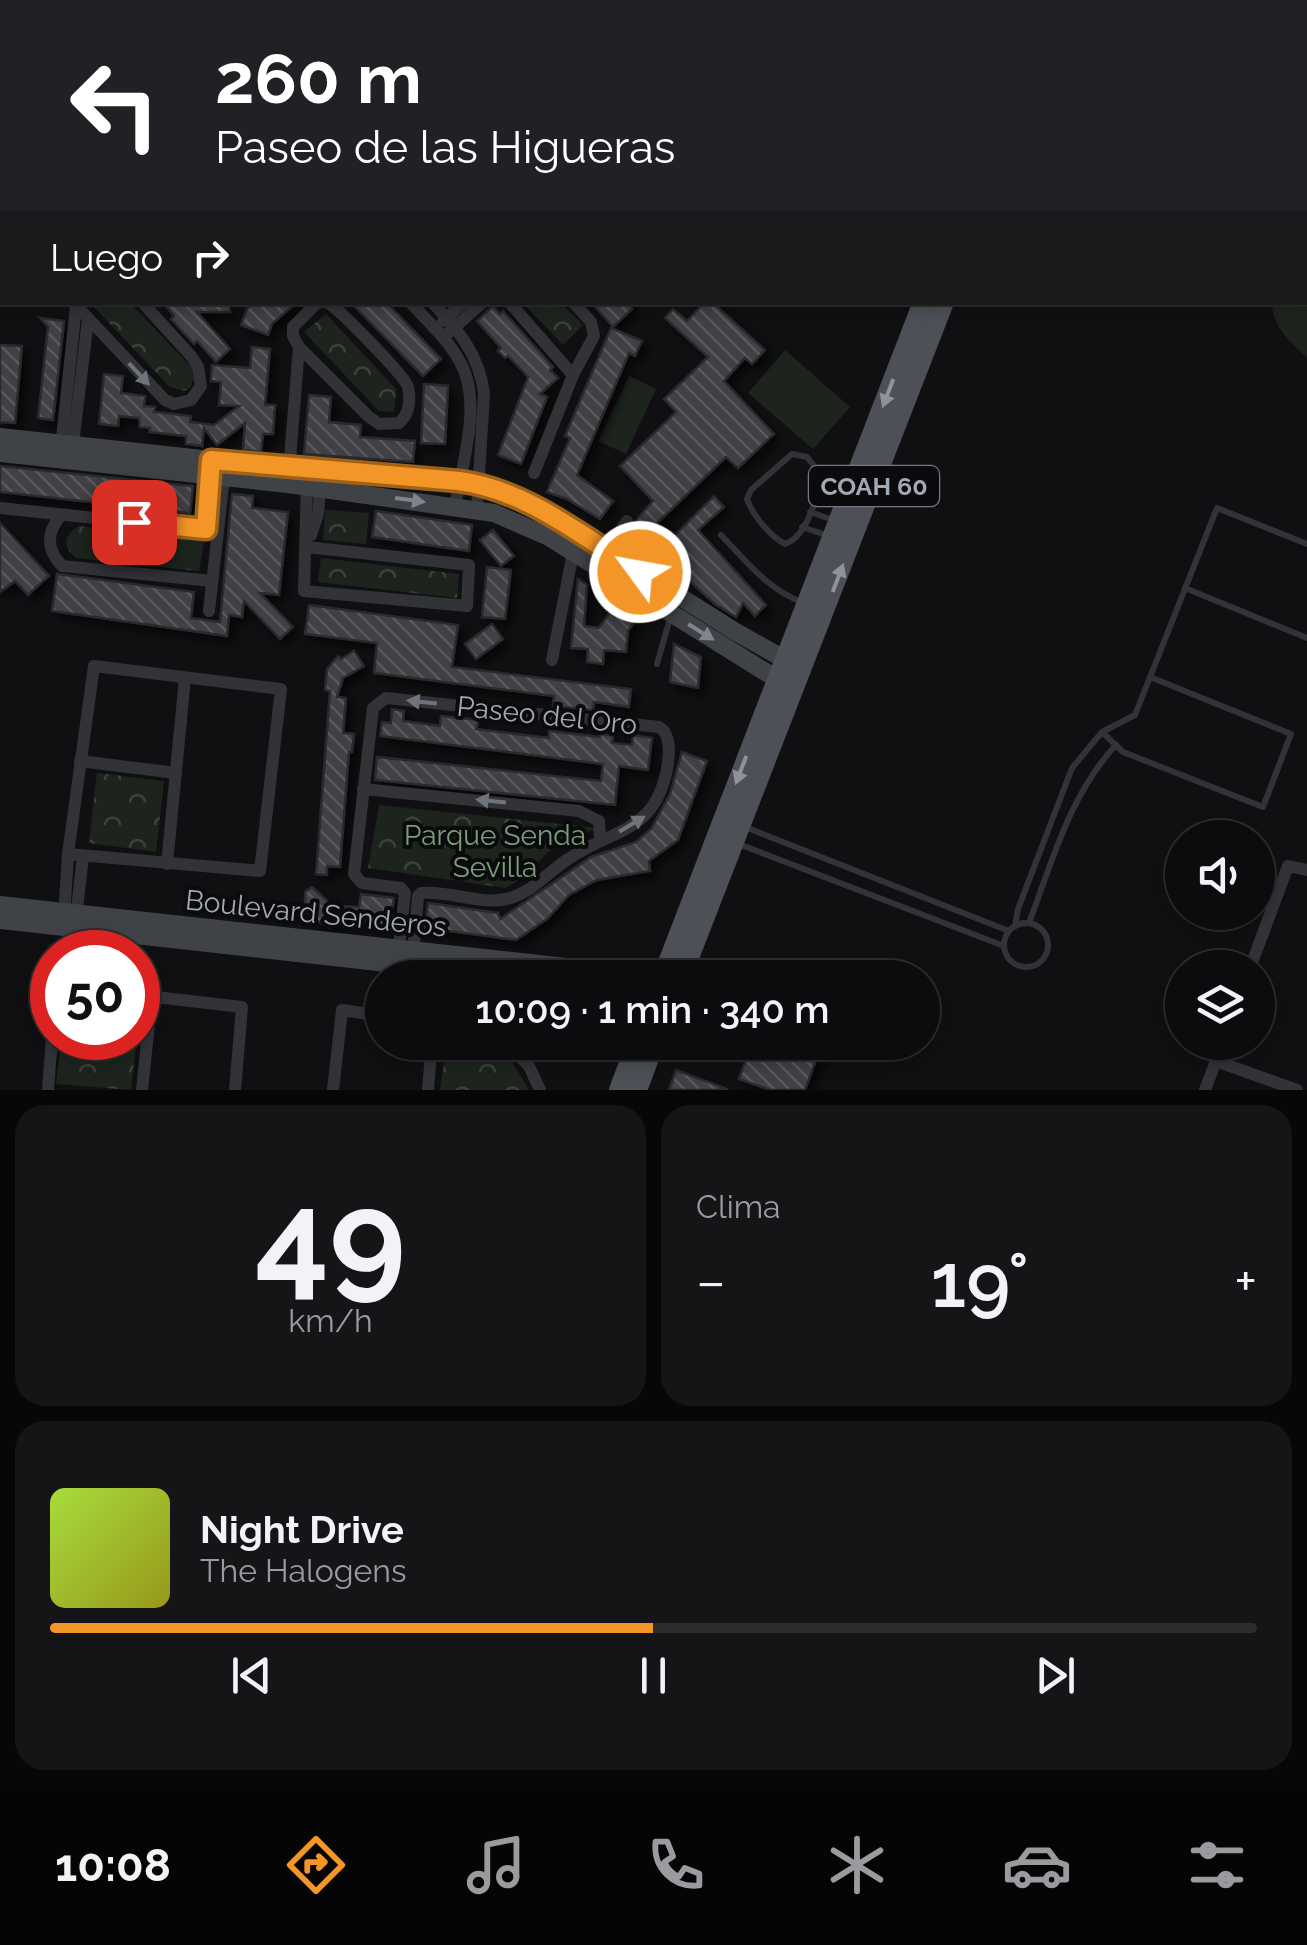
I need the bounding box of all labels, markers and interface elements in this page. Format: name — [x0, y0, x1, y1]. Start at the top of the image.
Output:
text: 260 m — [215, 37, 422, 119]
icon: left — [50, 40, 180, 170]
text: Paseo de las Higueras — [215, 121, 675, 174]
icon: right — [183, 230, 238, 285]
text: Luego — [50, 235, 163, 280]
one-way arrow — [127, 362, 150, 386]
one-way arrow — [879, 379, 895, 409]
road number: COAH 60 — [809, 466, 939, 506]
pin — [92, 480, 177, 565]
one-way arrow — [394, 493, 426, 509]
icon: arrive — [107, 495, 162, 550]
position arrow — [588, 520, 692, 624]
one-way arrow — [831, 563, 846, 593]
one-way arrow — [687, 623, 715, 641]
street label: Paseo del Oro — [455, 690, 639, 741]
one-way arrow — [406, 694, 438, 710]
one-way arrow — [732, 755, 748, 785]
one-way arrow — [474, 793, 506, 809]
one-way arrow — [618, 816, 646, 834]
park label: Parque Senda Sevilla — [404, 819, 586, 884]
map controls — [1165, 820, 1275, 1060]
button: sound — [1165, 820, 1275, 930]
street label: Boulevard Senderos — [184, 883, 448, 944]
speed limit sign: 50 — [30, 930, 160, 1060]
button: layers — [1165, 950, 1275, 1060]
text: 10:09 · 1 min · 340 m — [476, 987, 829, 1032]
text: 49 — [255, 1161, 406, 1313]
text: Clima — [696, 1188, 780, 1225]
text: 19° — [931, 1236, 1029, 1325]
text: − — [696, 1249, 726, 1314]
text: + — [1234, 1249, 1257, 1314]
text: km/h — [288, 1302, 373, 1339]
text: Night Drive — [200, 1507, 404, 1552]
text: The Halogens — [200, 1552, 406, 1589]
icon: previous — [224, 1648, 279, 1703]
icon: pause — [626, 1648, 681, 1703]
icon: next — [1028, 1648, 1083, 1703]
icon: directions — [281, 1830, 351, 1900]
icon: music — [461, 1830, 531, 1900]
icon: phone — [641, 1830, 711, 1900]
icon: climate — [822, 1830, 892, 1900]
icon: car — [1002, 1830, 1072, 1900]
icon: filters — [1182, 1830, 1252, 1900]
text: 10:08 — [55, 1839, 171, 1892]

